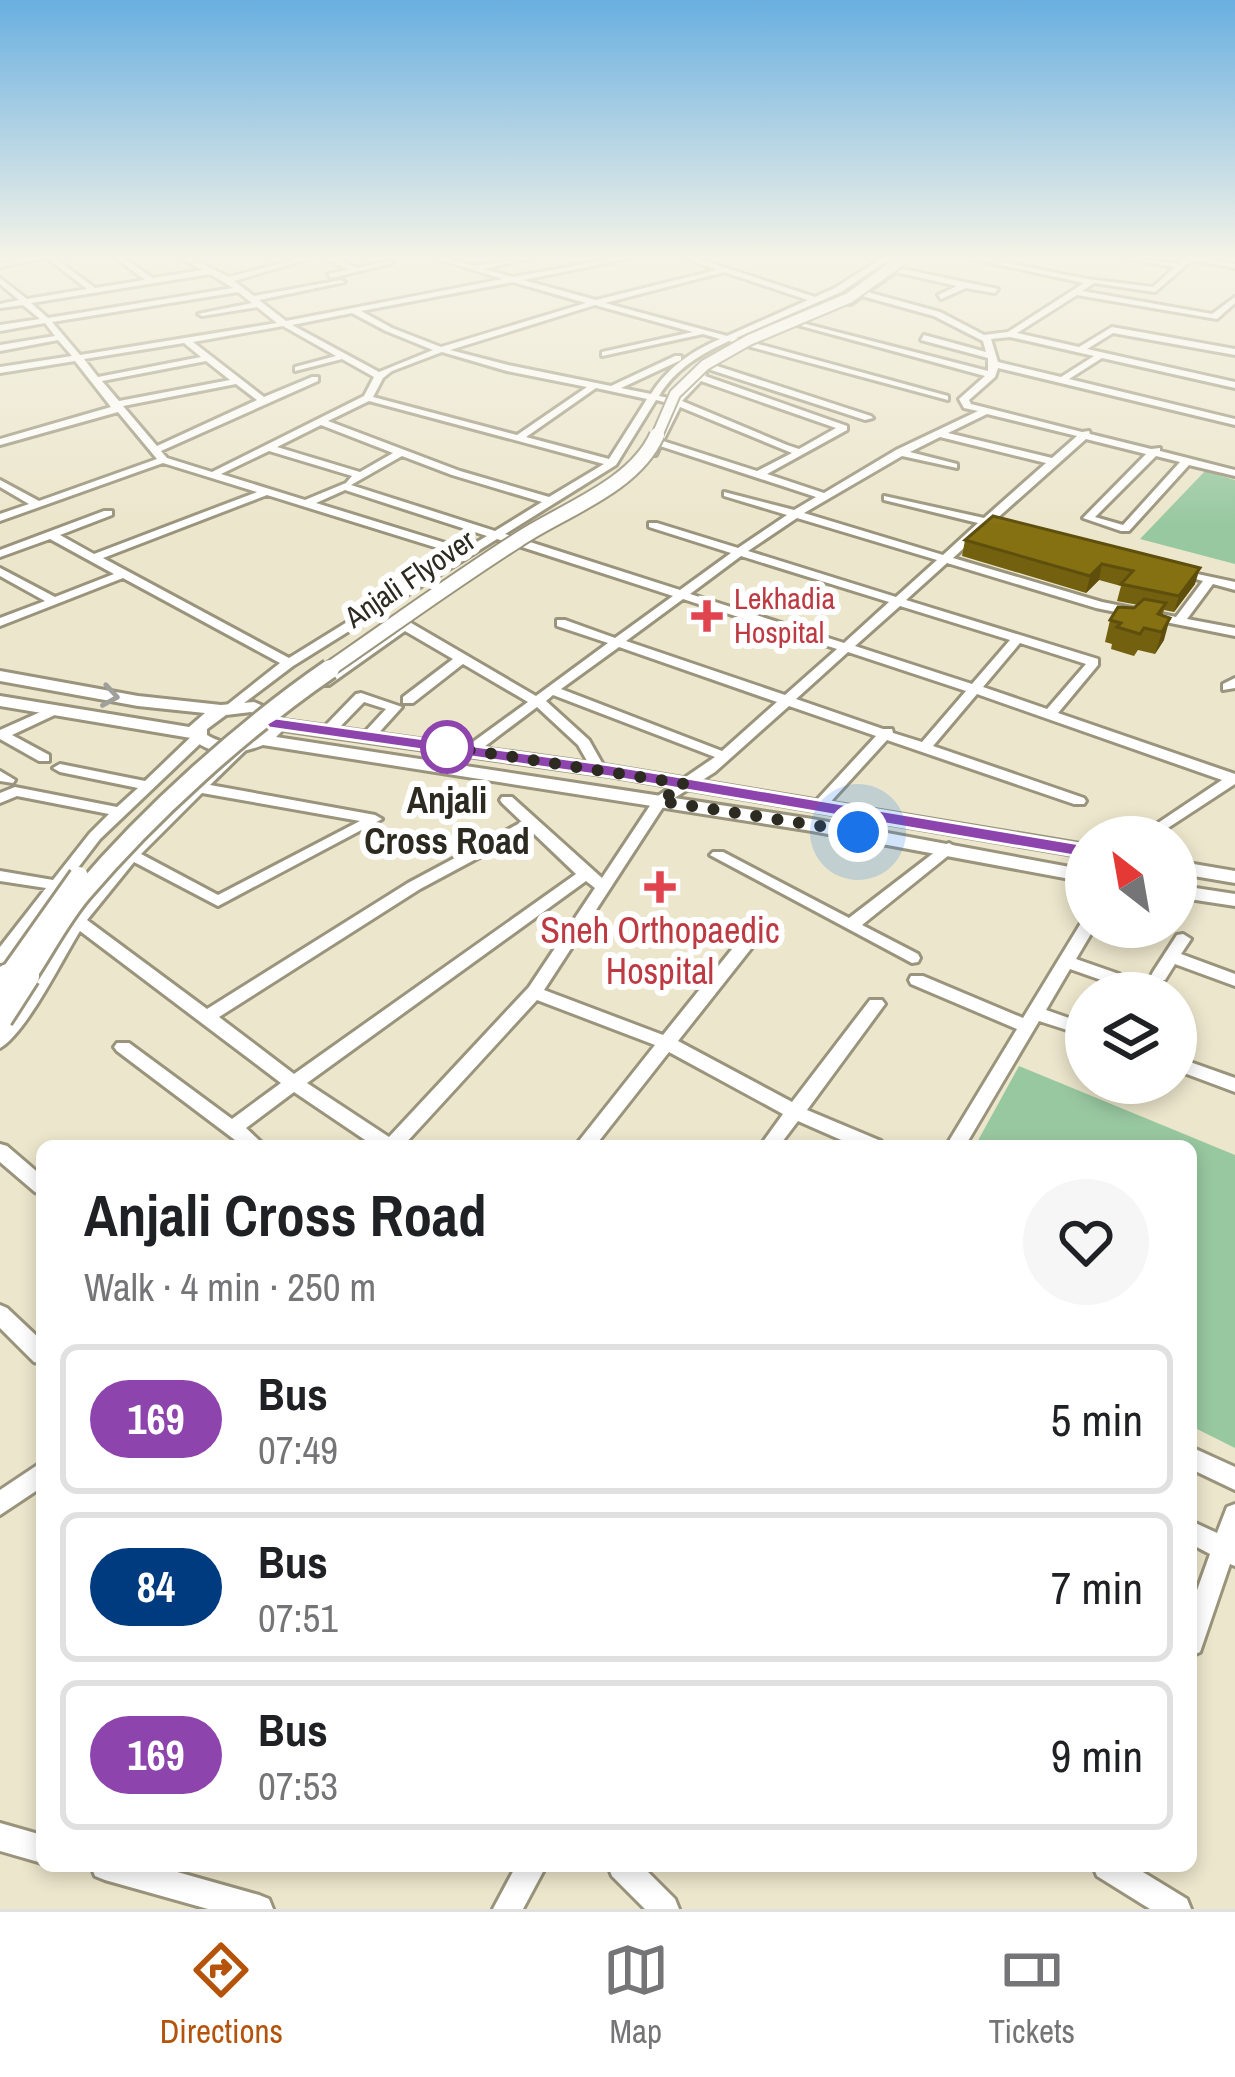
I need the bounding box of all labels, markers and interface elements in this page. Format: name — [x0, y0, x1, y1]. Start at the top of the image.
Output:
street label: Anjali Flyover — [336, 519, 483, 637]
place label: Lekhadia Hospital — [734, 578, 836, 652]
marker: Lekhadia Hospital — [691, 600, 723, 632]
one-way arrow — [100, 683, 120, 708]
marker: Anjali Cross Road — [422, 722, 472, 772]
place label: Anjali Cross Road — [364, 776, 530, 865]
your location — [828, 802, 888, 862]
north arrow — [1065, 816, 1197, 948]
map controls — [1065, 816, 1197, 1104]
marker: Sneh Orthopaedic Hospital — [644, 871, 676, 903]
place label: Sneh Orthopaedic Hospital — [540, 906, 780, 995]
button: layers — [1065, 972, 1197, 1104]
text: Anjali Cross Road — [84, 1177, 487, 1254]
button: heart — [1023, 1179, 1149, 1305]
text: Walk · 4 min · 250 m — [84, 1261, 376, 1313]
text: Bus — [258, 1363, 328, 1424]
text: 5 min — [1051, 1389, 1143, 1450]
text: 169 — [127, 1391, 185, 1447]
text: 07:49 — [258, 1424, 338, 1476]
text: Bus — [258, 1531, 328, 1592]
text: 7 min — [1051, 1557, 1143, 1618]
text: 84 — [137, 1559, 175, 1615]
text: 07:51 — [258, 1592, 338, 1644]
text: Bus — [258, 1699, 328, 1760]
text: 9 min — [1051, 1725, 1143, 1786]
text: 169 — [127, 1727, 185, 1783]
text: 07:53 — [258, 1760, 338, 1812]
tab: Directions — [160, 1937, 283, 2053]
tab: Map — [603, 1937, 669, 2053]
tab: Tickets — [989, 1937, 1075, 2053]

